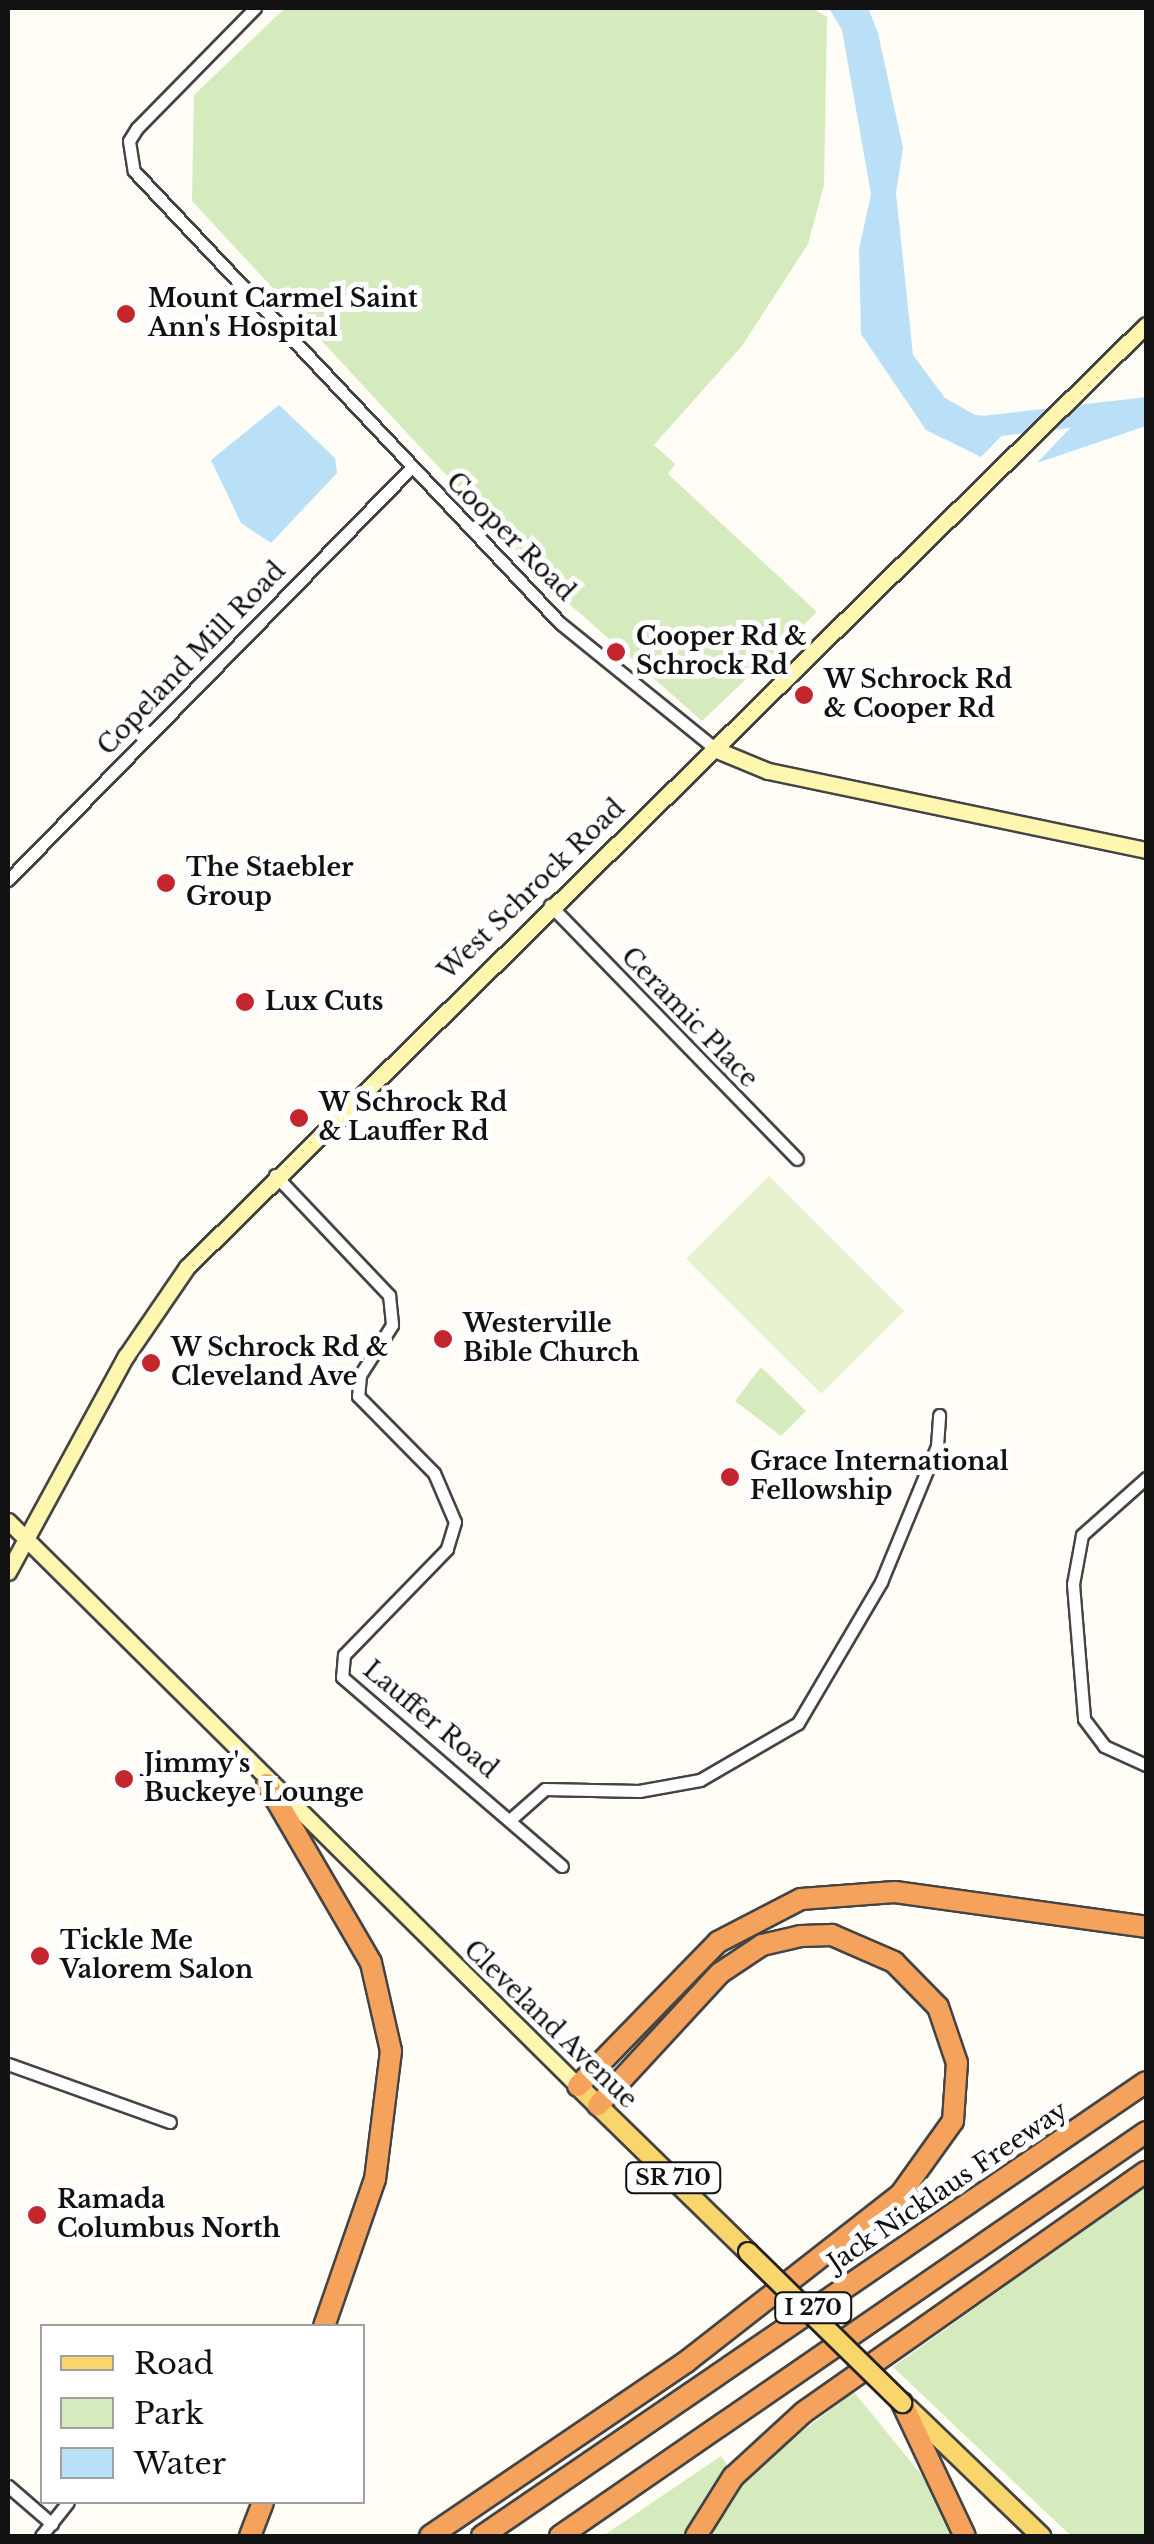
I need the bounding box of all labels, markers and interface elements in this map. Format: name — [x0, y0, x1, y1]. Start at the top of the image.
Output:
place label: Mount Carmel Saint Ann's Hospital — [148, 285, 417, 344]
marker: Mount Carmel Saint Ann's Hospital — [113, 301, 139, 327]
street label: Cooper Road — [439, 466, 581, 608]
street label: Copeland Mill Road — [92, 556, 292, 762]
place label: Cooper Rd & Schrock Rd — [636, 623, 807, 682]
marker: Cooper Rd & Schrock Rd — [605, 641, 627, 663]
place label: W Schrock Rd & Cooper Rd — [824, 666, 1014, 725]
marker: W Schrock Rd & Cooper Rd — [793, 684, 815, 706]
street label: West Schrock Road — [433, 793, 631, 987]
place label: The Staebler Group — [186, 854, 354, 913]
marker: The Staebler Group — [155, 872, 177, 894]
street label: Ceramic Place — [615, 942, 763, 1094]
place label: Lux Cuts — [265, 987, 384, 1017]
marker: Lux Cuts — [234, 991, 256, 1013]
place label: W Schrock Rd & Lauffer Rd — [319, 1089, 509, 1148]
marker: W Schrock Rd & Lauffer Rd — [288, 1107, 310, 1129]
place label: Westerville Bible Church — [463, 1310, 639, 1369]
marker: Westerville Bible Church — [432, 1328, 454, 1350]
place label: W Schrock Rd & Cleveland Ave — [171, 1334, 390, 1393]
marker: W Schrock Rd & Cleveland Ave — [140, 1352, 162, 1374]
place label: Grace International Fellowship — [750, 1448, 1009, 1507]
marker: Grace International Fellowship — [719, 1466, 741, 1488]
street label: Lauffer Road — [357, 1655, 503, 1785]
place label: Jimmy's Buckeye Lounge — [144, 1750, 364, 1809]
marker: Jimmy's Buckeye Lounge — [113, 1768, 135, 1790]
place label: Tickle Me Valorem Salon — [60, 1927, 253, 1986]
street label: Cleveland Avenue — [457, 1934, 643, 2116]
marker: Tickle Me Valorem Salon — [29, 1945, 51, 1967]
street label: Jack Nicklaus Freeway — [823, 2096, 1073, 2278]
road number: SR 710 — [623, 2161, 723, 2195]
place label: Ramada Columbus North — [57, 2186, 280, 2245]
marker: Ramada Columbus North — [26, 2204, 48, 2226]
road number: I 270 — [773, 2291, 853, 2325]
legend — [40, 2324, 365, 2504]
text: Road — [134, 2345, 214, 2382]
text: Park — [134, 2395, 204, 2432]
text: Water — [134, 2445, 226, 2482]

